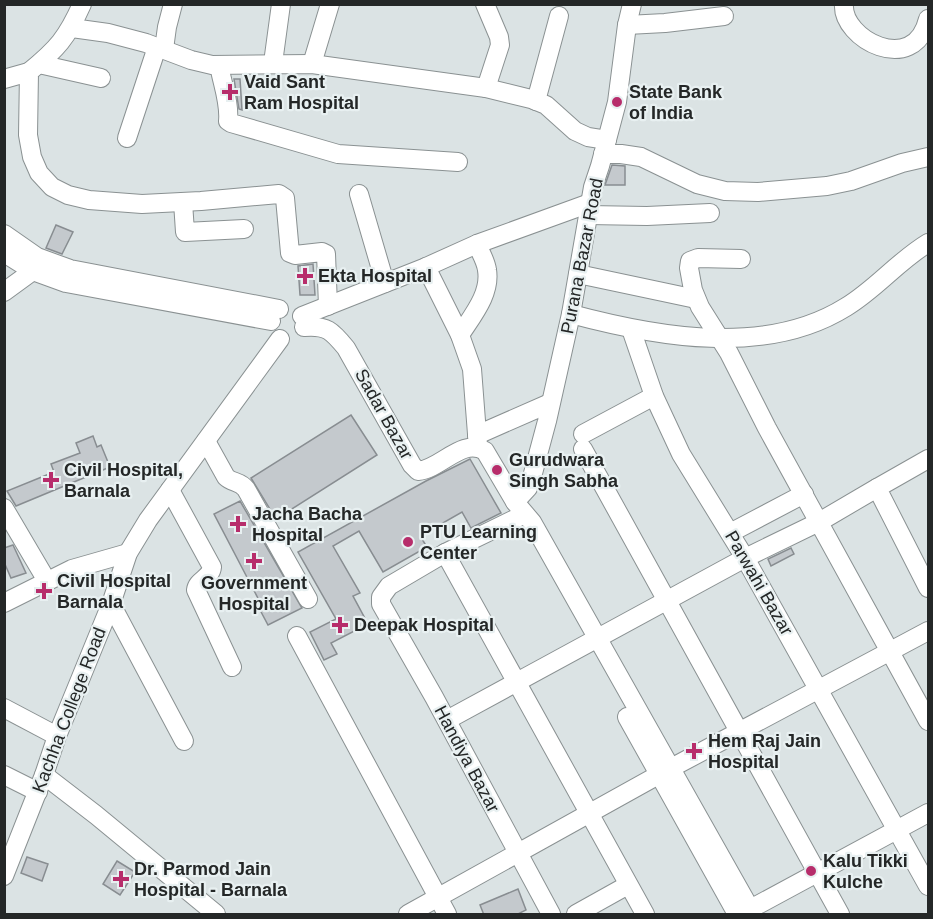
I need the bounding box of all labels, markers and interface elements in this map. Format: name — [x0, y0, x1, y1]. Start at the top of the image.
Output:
place label: Vaid Sant Ram Hospital — [244, 72, 359, 113]
place label: State Bank of India — [629, 82, 723, 123]
marker: Vaid Sant Ram Hospital — [221, 83, 239, 101]
marker: State Bank of India — [610, 95, 624, 109]
street label: Purana Bazar Road — [557, 176, 607, 336]
place label: Ekta Hospital — [318, 266, 432, 286]
marker: Ekta Hospital — [296, 267, 314, 285]
street label: Sadar Bazar — [351, 365, 417, 463]
place label: Gurudwara Singh Sabha — [509, 450, 619, 491]
place label: Civil Hospital, Barnala — [64, 460, 183, 501]
marker: Gurudwara Singh Sabha — [490, 463, 504, 477]
marker: Civil Hospital, Barnala — [42, 471, 60, 489]
place label: Jacha Bacha Hospital — [252, 504, 363, 545]
marker: Jacha Bacha Hospital — [229, 515, 247, 533]
place label: PTU Learning Center — [420, 522, 537, 563]
street label: Parwahi Bazar — [721, 527, 797, 639]
marker: PTU Learning Center — [401, 535, 415, 549]
marker: Government Hospital — [245, 552, 263, 570]
place label: Civil Hospital Barnala — [57, 571, 171, 612]
place label: Government Hospital — [201, 573, 307, 614]
marker: Civil Hospital Barnala — [35, 582, 53, 600]
place label: Deepak Hospital — [354, 615, 494, 635]
marker: Deepak Hospital — [331, 616, 349, 634]
street label: Kachha College Road — [28, 625, 110, 795]
street label: Handiya Bazar — [430, 702, 504, 816]
place label: Hem Raj Jain Hospital — [708, 731, 821, 772]
marker: Hem Raj Jain Hospital — [685, 742, 703, 760]
place label: Kalu Tikki Kulche — [823, 851, 908, 892]
place label: Dr. Parmod Jain Hospital - Barnala — [134, 859, 288, 900]
marker: Kalu Tikki Kulche — [804, 864, 818, 878]
marker: Dr. Parmod Jain Hospital - Barnala — [112, 870, 130, 888]

